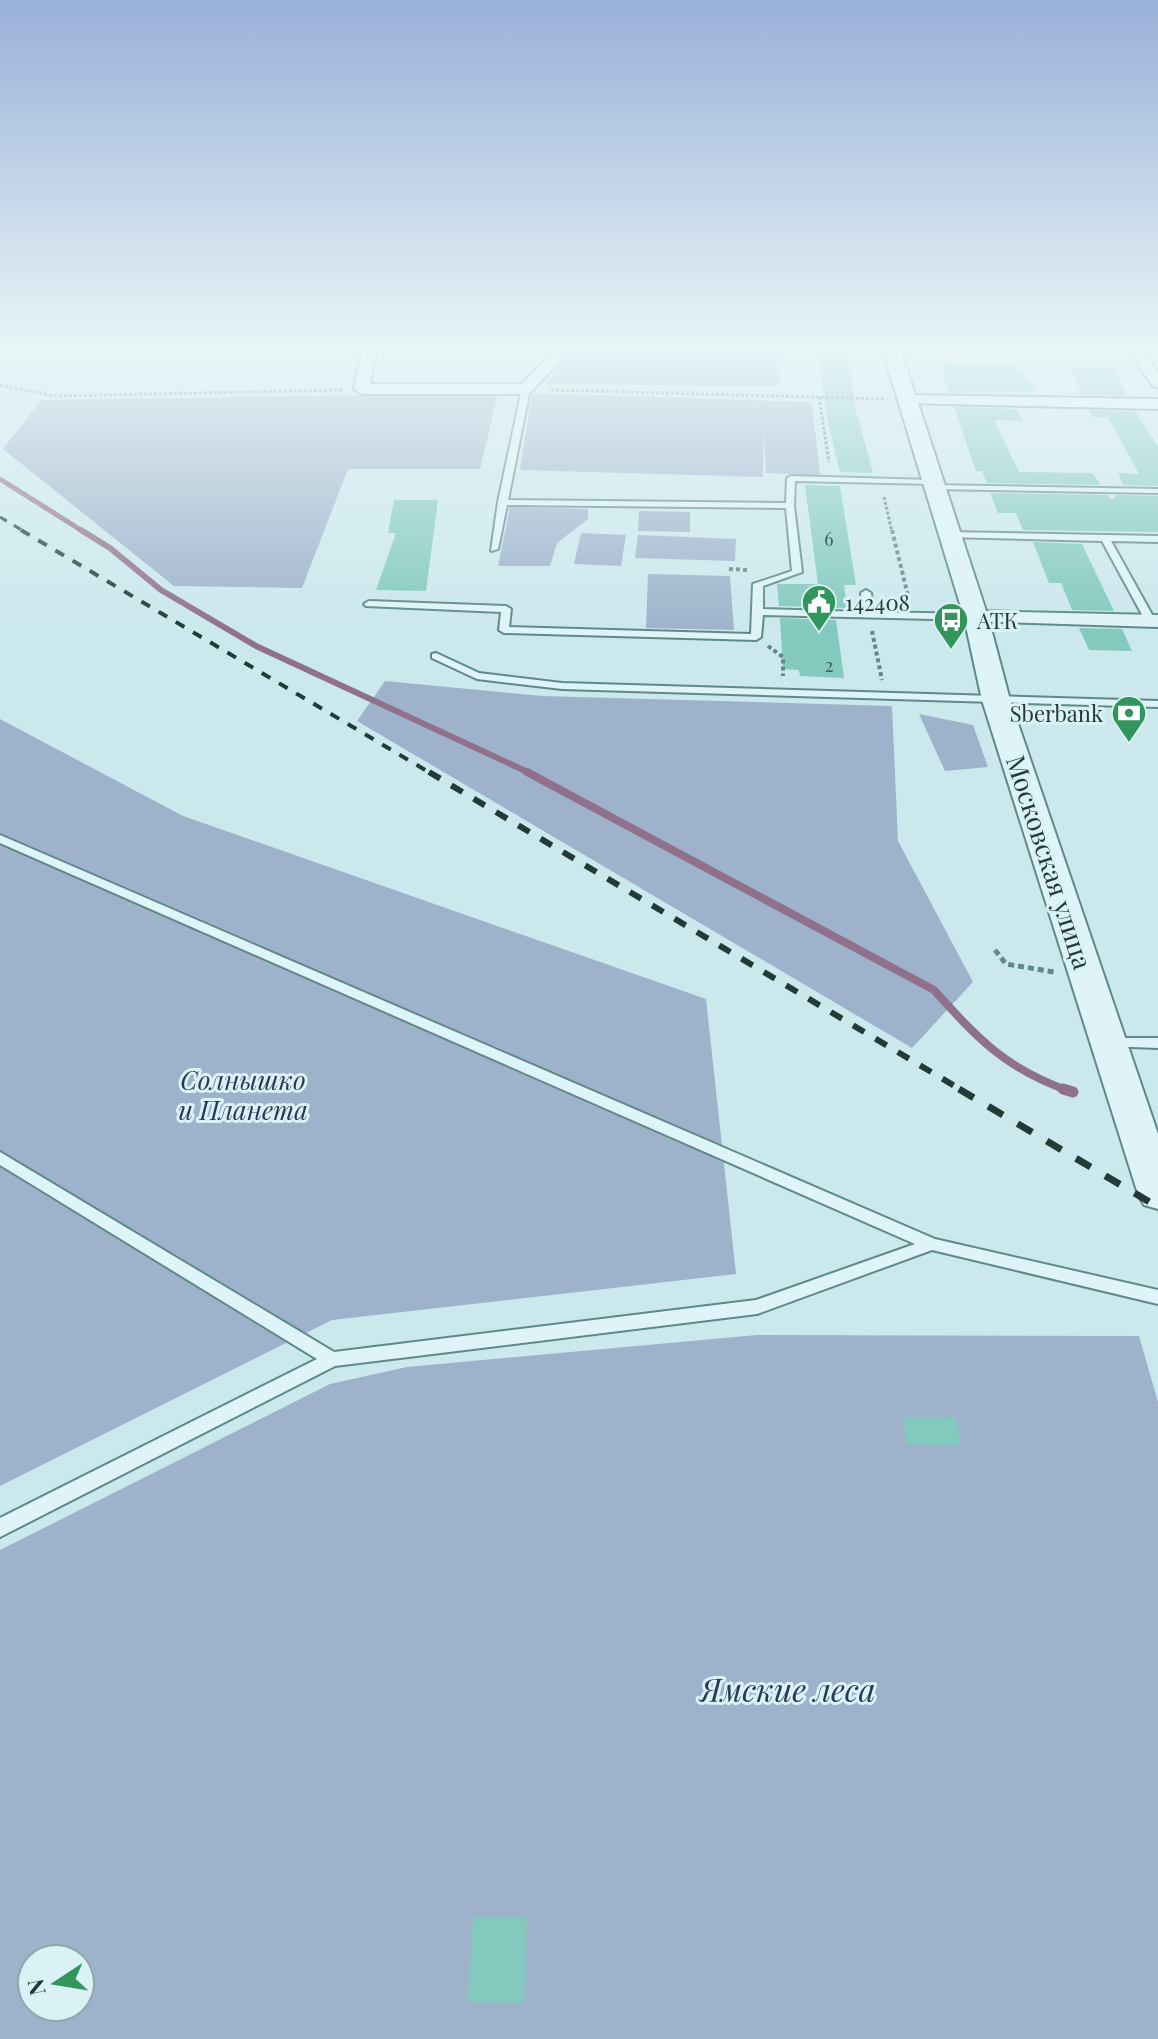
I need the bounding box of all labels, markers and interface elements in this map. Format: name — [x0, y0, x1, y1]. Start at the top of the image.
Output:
house number: 6 — [824, 527, 834, 551]
public building icon: 142408 — [800, 583, 838, 633]
place label: 142408 — [845, 587, 910, 617]
bus stop icon: АТК — [932, 601, 970, 651]
place label: АТК — [976, 605, 1018, 635]
house number: 2 — [825, 653, 833, 677]
bank icon: Sberbank — [1110, 694, 1148, 744]
place label: Sberbank — [1010, 698, 1103, 728]
street label: Московская улица — [999, 751, 1101, 974]
park label: Солнышко и Планета — [178, 1062, 308, 1127]
park label: Ямские леса — [699, 1667, 875, 1710]
north arrow — [16, 1943, 96, 2023]
text: N — [19, 1976, 52, 1998]

